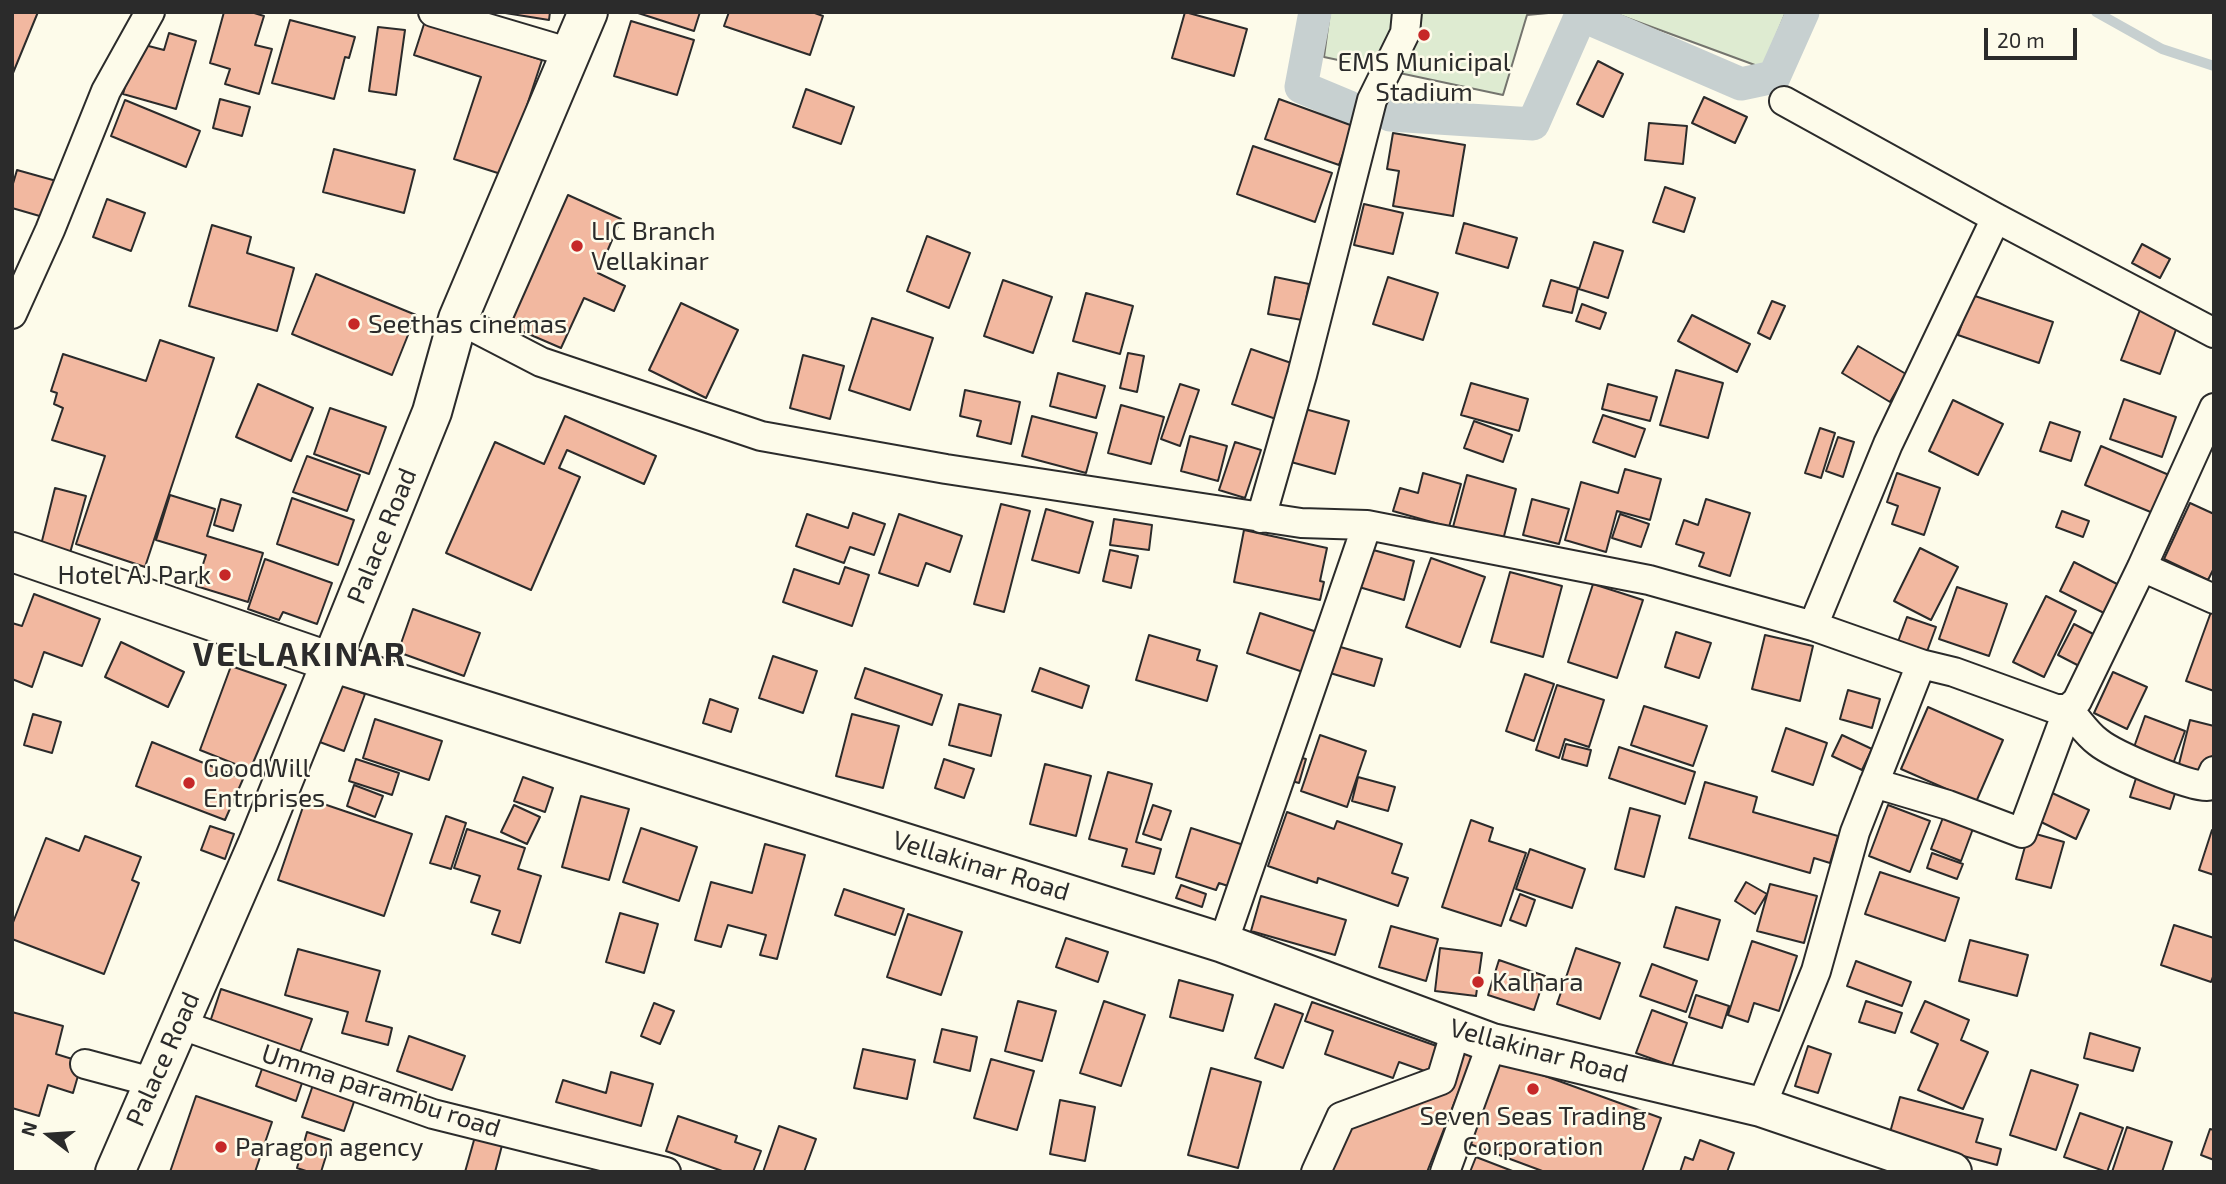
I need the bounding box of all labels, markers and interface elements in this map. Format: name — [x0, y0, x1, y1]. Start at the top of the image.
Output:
scale bar — [1988, 14, 2081, 58]
marker: EMS Municipal Stadium — [1416, 27, 1432, 43]
text: 20 m — [1997, 27, 2045, 52]
place label: EMS Municipal Stadium — [1337, 46, 1511, 108]
place label: LIC Branch Vellakinar — [591, 215, 716, 276]
marker: LIC Branch Vellakinar — [569, 238, 585, 254]
place label: Seethas cinemas — [368, 308, 567, 340]
marker: Seethas cinemas — [346, 316, 362, 332]
street label: Palace Road — [341, 464, 423, 608]
place label: Hotel AJ Park — [58, 559, 211, 591]
marker: Hotel AJ Park — [217, 567, 233, 583]
district label: VELLAKINAR — [194, 635, 406, 675]
place label: GoodWill Entrprises — [203, 752, 325, 814]
marker: GoodWill Entrprises — [181, 775, 197, 791]
street label: Vellakinar Road — [889, 824, 1073, 908]
place label: Kalhara — [1492, 966, 1583, 998]
marker: Kalhara — [1470, 974, 1486, 990]
street label: Palace Road — [120, 987, 206, 1131]
street label: Vellakinar Road — [1446, 1012, 1632, 1090]
street label: Umma parambu road — [258, 1038, 504, 1144]
marker: Seven Seas Trading Corporation — [1525, 1081, 1541, 1097]
north arrow — [14, 1100, 84, 1170]
place label: Seven Seas Trading Corporation — [1419, 1100, 1647, 1162]
text: N — [15, 1119, 41, 1139]
place label: Paragon agency — [235, 1131, 423, 1163]
marker: Paragon agency — [213, 1139, 229, 1155]

